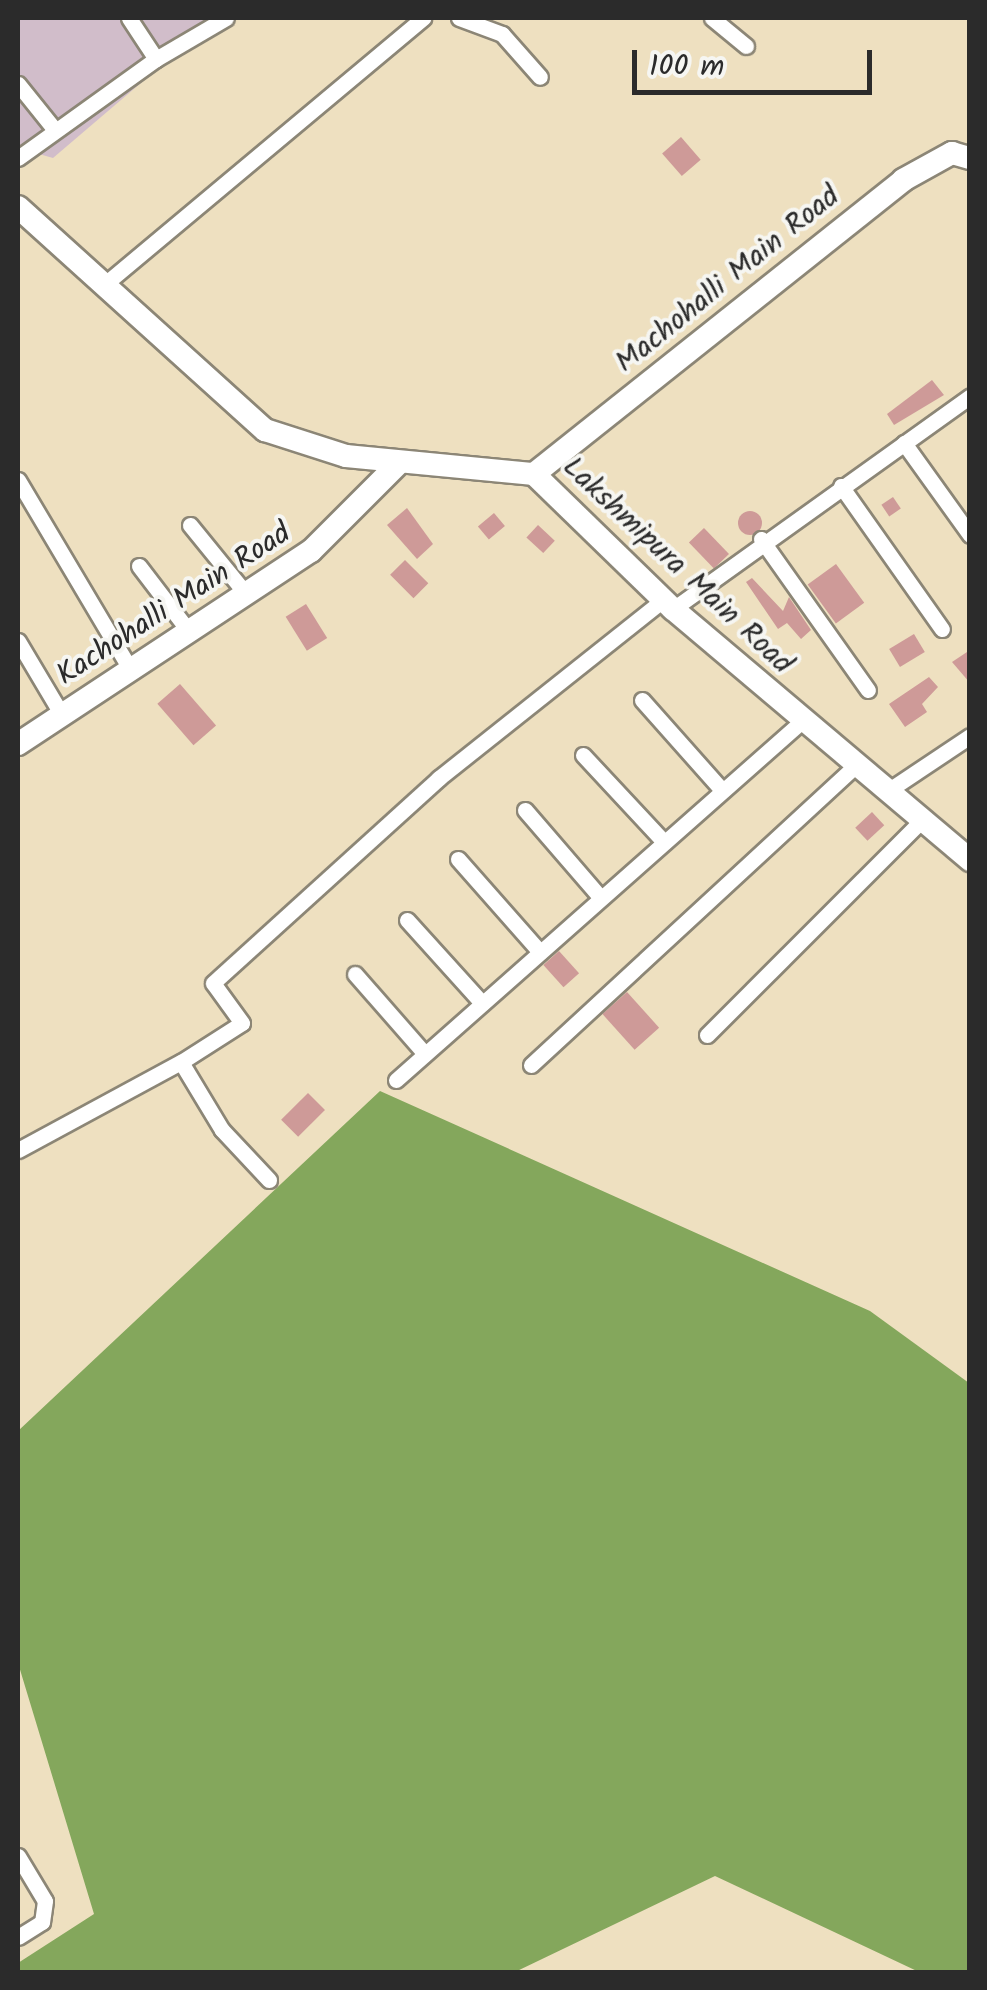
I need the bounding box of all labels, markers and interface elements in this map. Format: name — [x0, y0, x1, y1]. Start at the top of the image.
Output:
scale bar — [637, 30, 877, 92]
text: 100 m — [649, 43, 724, 91]
street label: Machohalli Main Road — [609, 179, 847, 381]
street label: Lakshmipura Main Road — [554, 450, 800, 682]
street label: Kachohalli Main Road — [50, 516, 298, 694]

